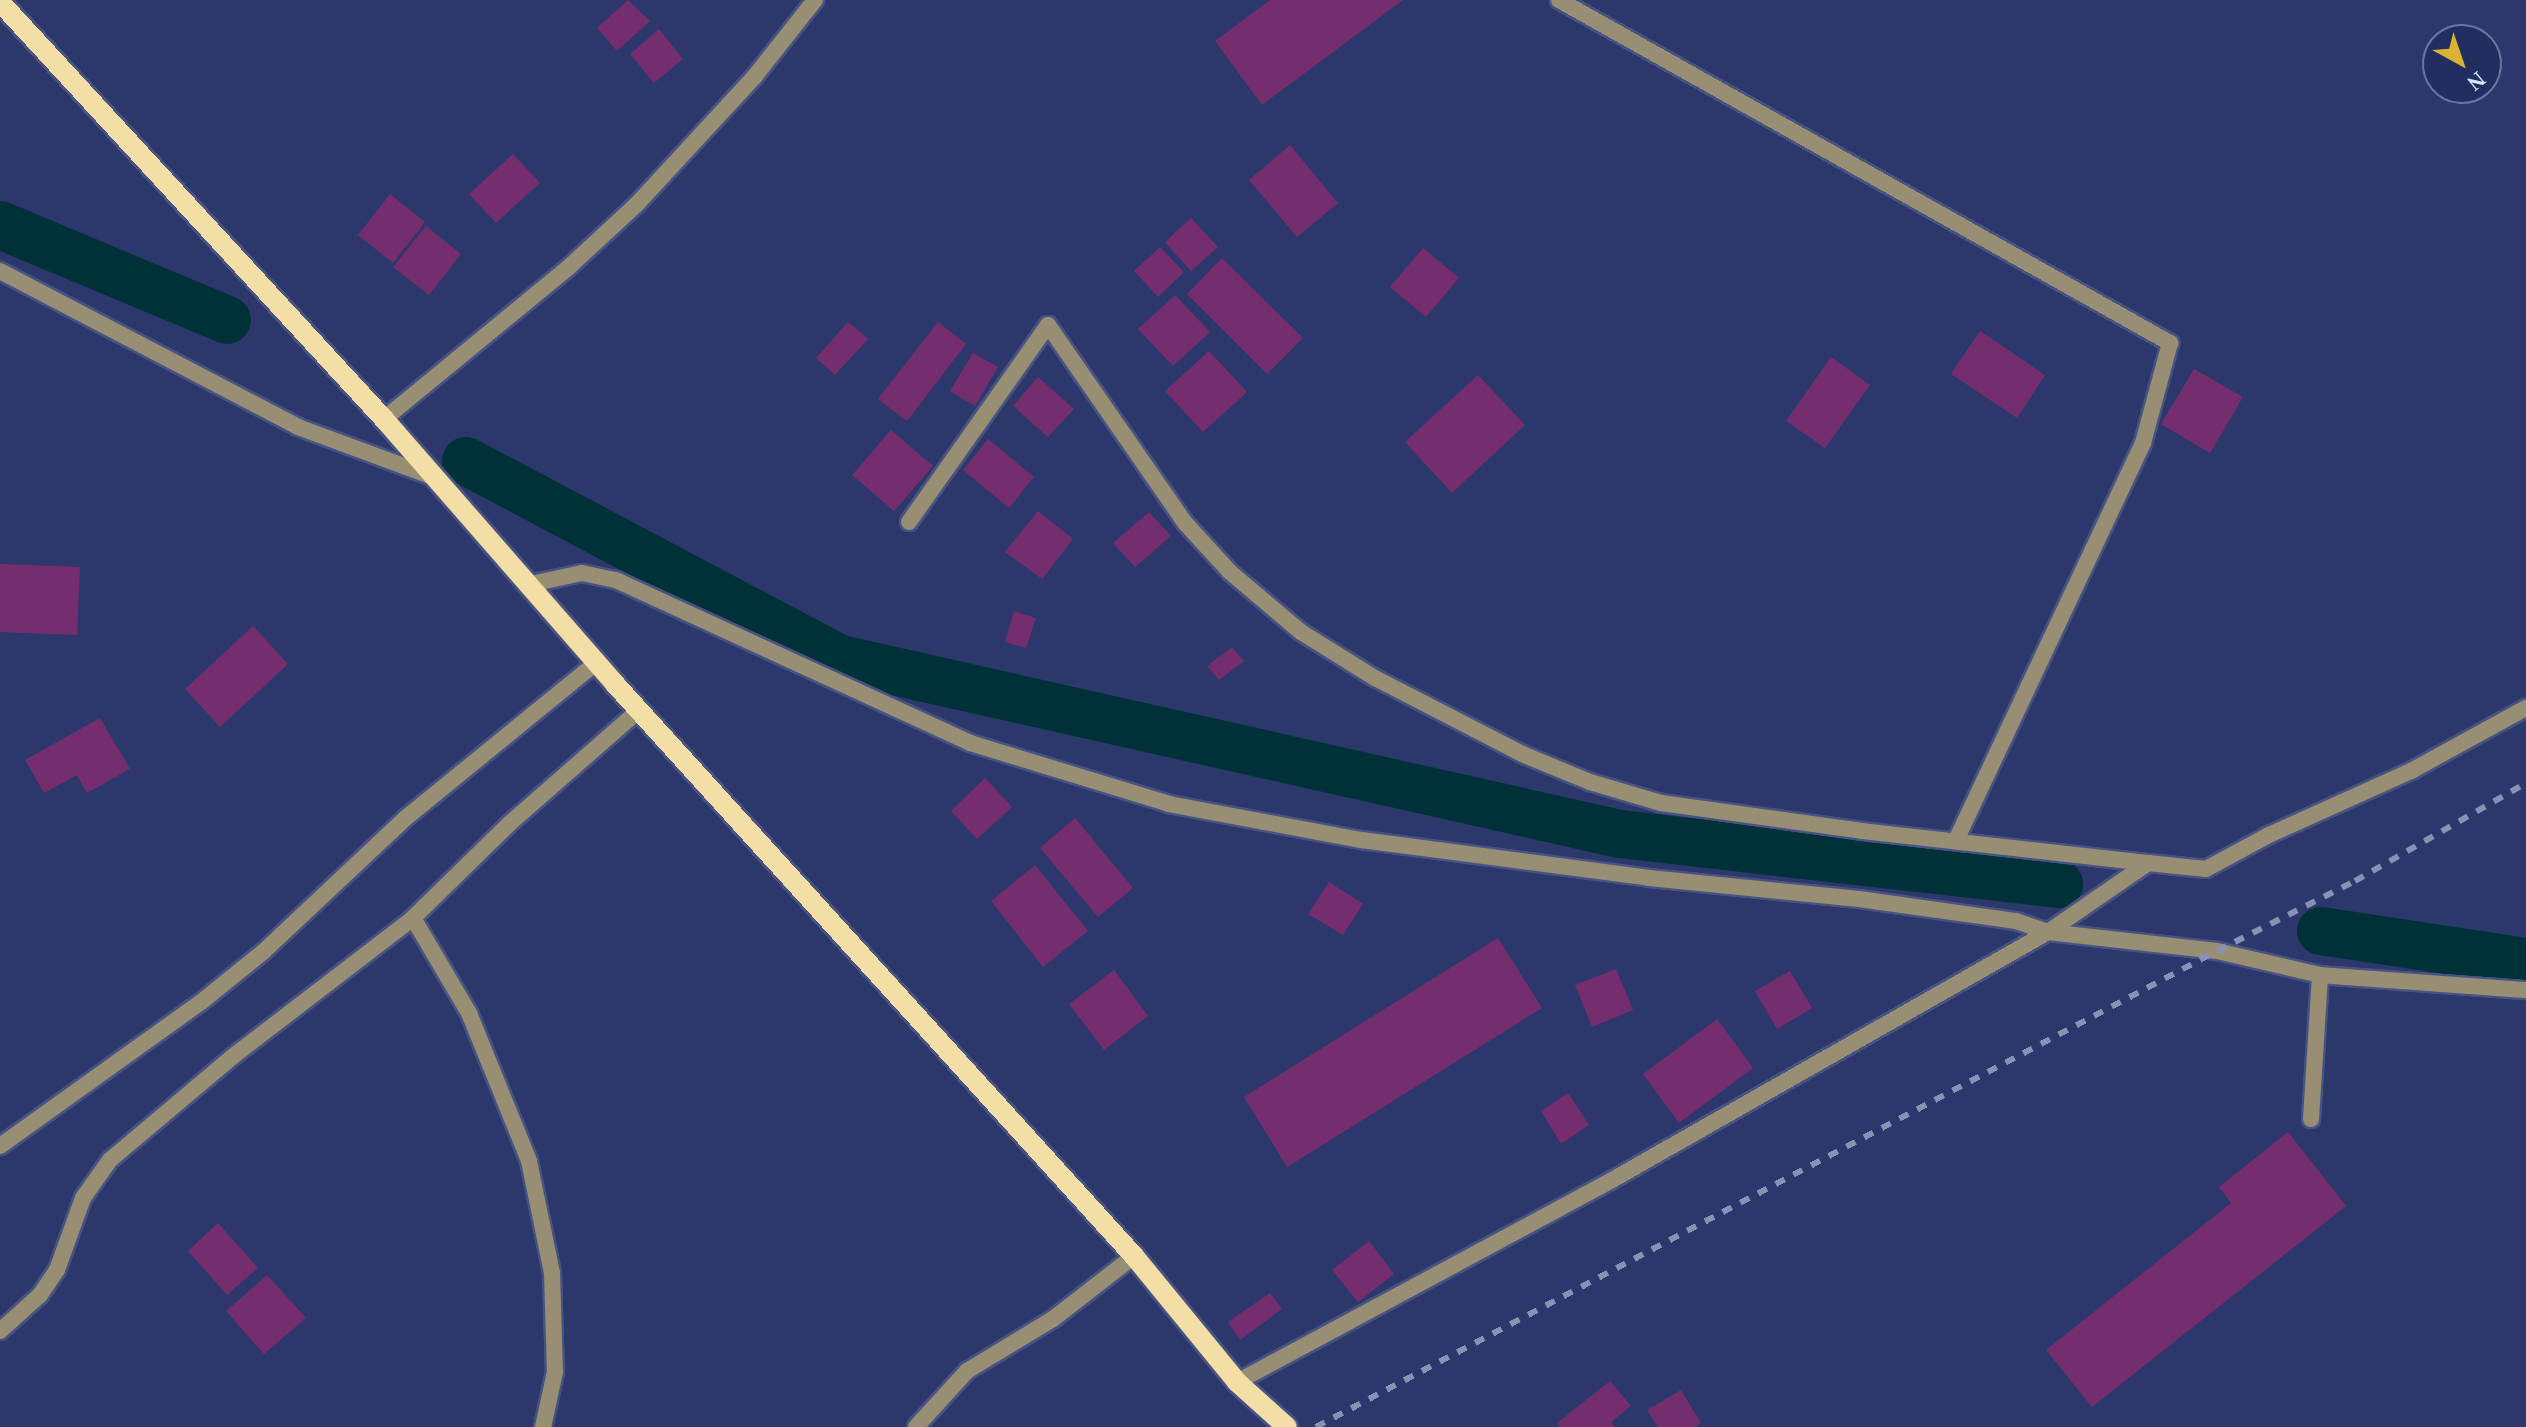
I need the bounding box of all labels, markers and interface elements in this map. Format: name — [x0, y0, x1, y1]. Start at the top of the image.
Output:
north arrow — [2422, 24, 2502, 104]
text: N — [2462, 67, 2491, 96]

